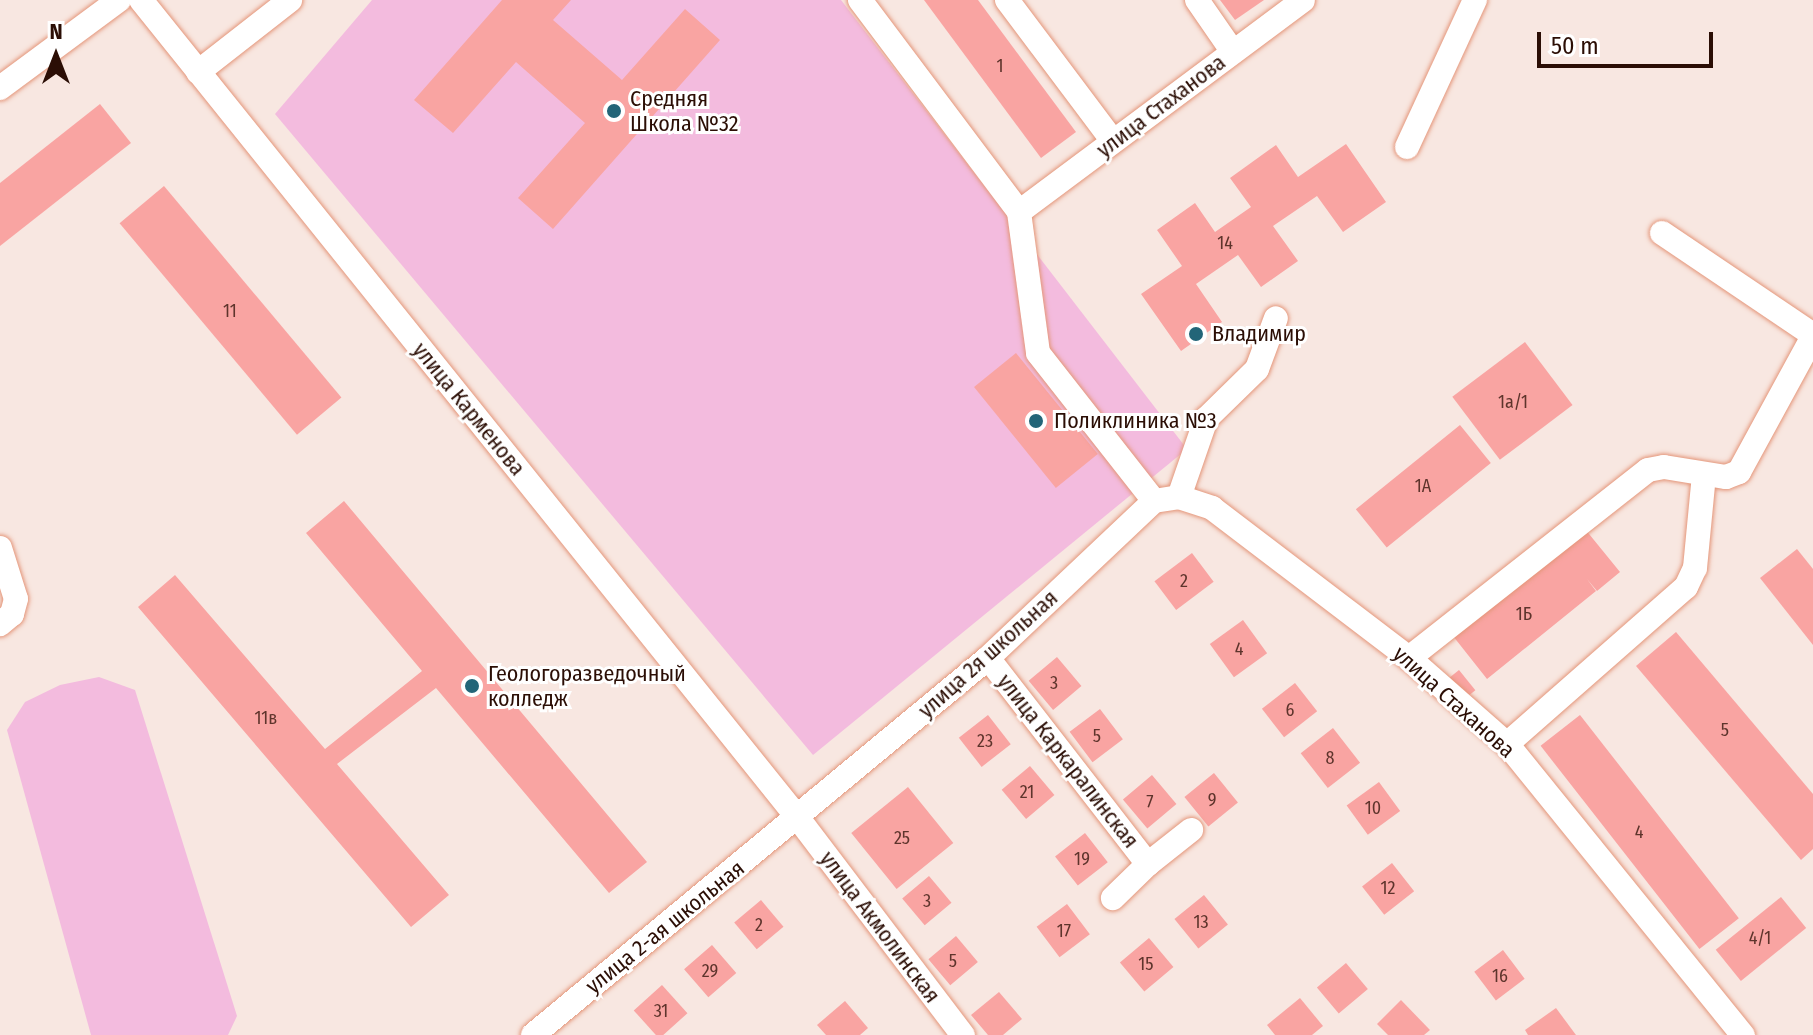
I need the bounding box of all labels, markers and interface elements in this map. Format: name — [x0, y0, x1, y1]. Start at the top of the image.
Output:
north arrow — [16, 16, 96, 96]
scale bar — [1541, 16, 1717, 66]
text: N — [49, 18, 63, 45]
text: 50 m — [1551, 32, 1599, 60]
street label: улица Стаханова — [1091, 49, 1231, 163]
house number: 1 — [996, 55, 1004, 77]
place label: Средняя Школа №32 — [630, 85, 738, 136]
marker: Средняя Школа №32 — [605, 102, 623, 120]
house number: 14 — [1217, 232, 1233, 254]
house number: 11 — [223, 300, 237, 322]
place label: Владимир — [1212, 321, 1306, 347]
marker: Владимир — [1187, 325, 1205, 343]
street label: улица Карменова — [407, 337, 531, 481]
house number: 1а/1 — [1498, 391, 1528, 413]
place label: Поликлиника №3 — [1054, 408, 1217, 434]
marker: Поликлиника №3 — [1025, 410, 1047, 432]
house number: 1А — [1415, 475, 1431, 497]
house number: 2 — [1180, 570, 1188, 592]
street label: улица 2я школьная — [913, 585, 1063, 723]
house number: 1Б — [1516, 603, 1532, 625]
house number: 4 — [1235, 638, 1243, 660]
street label: улица Стаханова — [1388, 641, 1520, 763]
place label: Геологоразведочный колледж — [488, 660, 686, 712]
street label: улица Каркаралинская — [992, 669, 1144, 853]
house number: 3 — [1050, 672, 1058, 694]
marker: Геологоразведочный колледж — [463, 677, 481, 695]
house number: 6 — [1286, 699, 1294, 721]
house number: 11в — [255, 707, 277, 729]
house number: 5 — [1721, 719, 1729, 741]
house number: 5 — [1093, 725, 1101, 747]
house number: 23 — [977, 730, 993, 752]
house number: 8 — [1326, 747, 1334, 769]
house number: 21 — [1020, 781, 1034, 803]
house number: 9 — [1208, 789, 1216, 811]
house number: 7 — [1146, 791, 1154, 813]
house number: 10 — [1365, 797, 1381, 819]
house number: 4 — [1635, 821, 1643, 843]
house number: 25 — [894, 827, 910, 849]
street label: улица Акмолинская — [814, 846, 946, 1008]
house number: 19 — [1074, 848, 1090, 870]
street label: улица 2-ая школьная — [580, 855, 750, 999]
house number: 12 — [1381, 877, 1395, 899]
house number: 3 — [923, 890, 931, 912]
house number: 13 — [1193, 911, 1209, 933]
house number: 2 — [755, 914, 763, 936]
house number: 17 — [1057, 920, 1071, 942]
house number: 4/1 — [1749, 927, 1771, 949]
house number: 5 — [949, 950, 957, 972]
house number: 15 — [1138, 953, 1154, 975]
house number: 29 — [702, 960, 718, 982]
house number: 16 — [1492, 965, 1508, 987]
house number: 31 — [654, 1000, 668, 1022]

